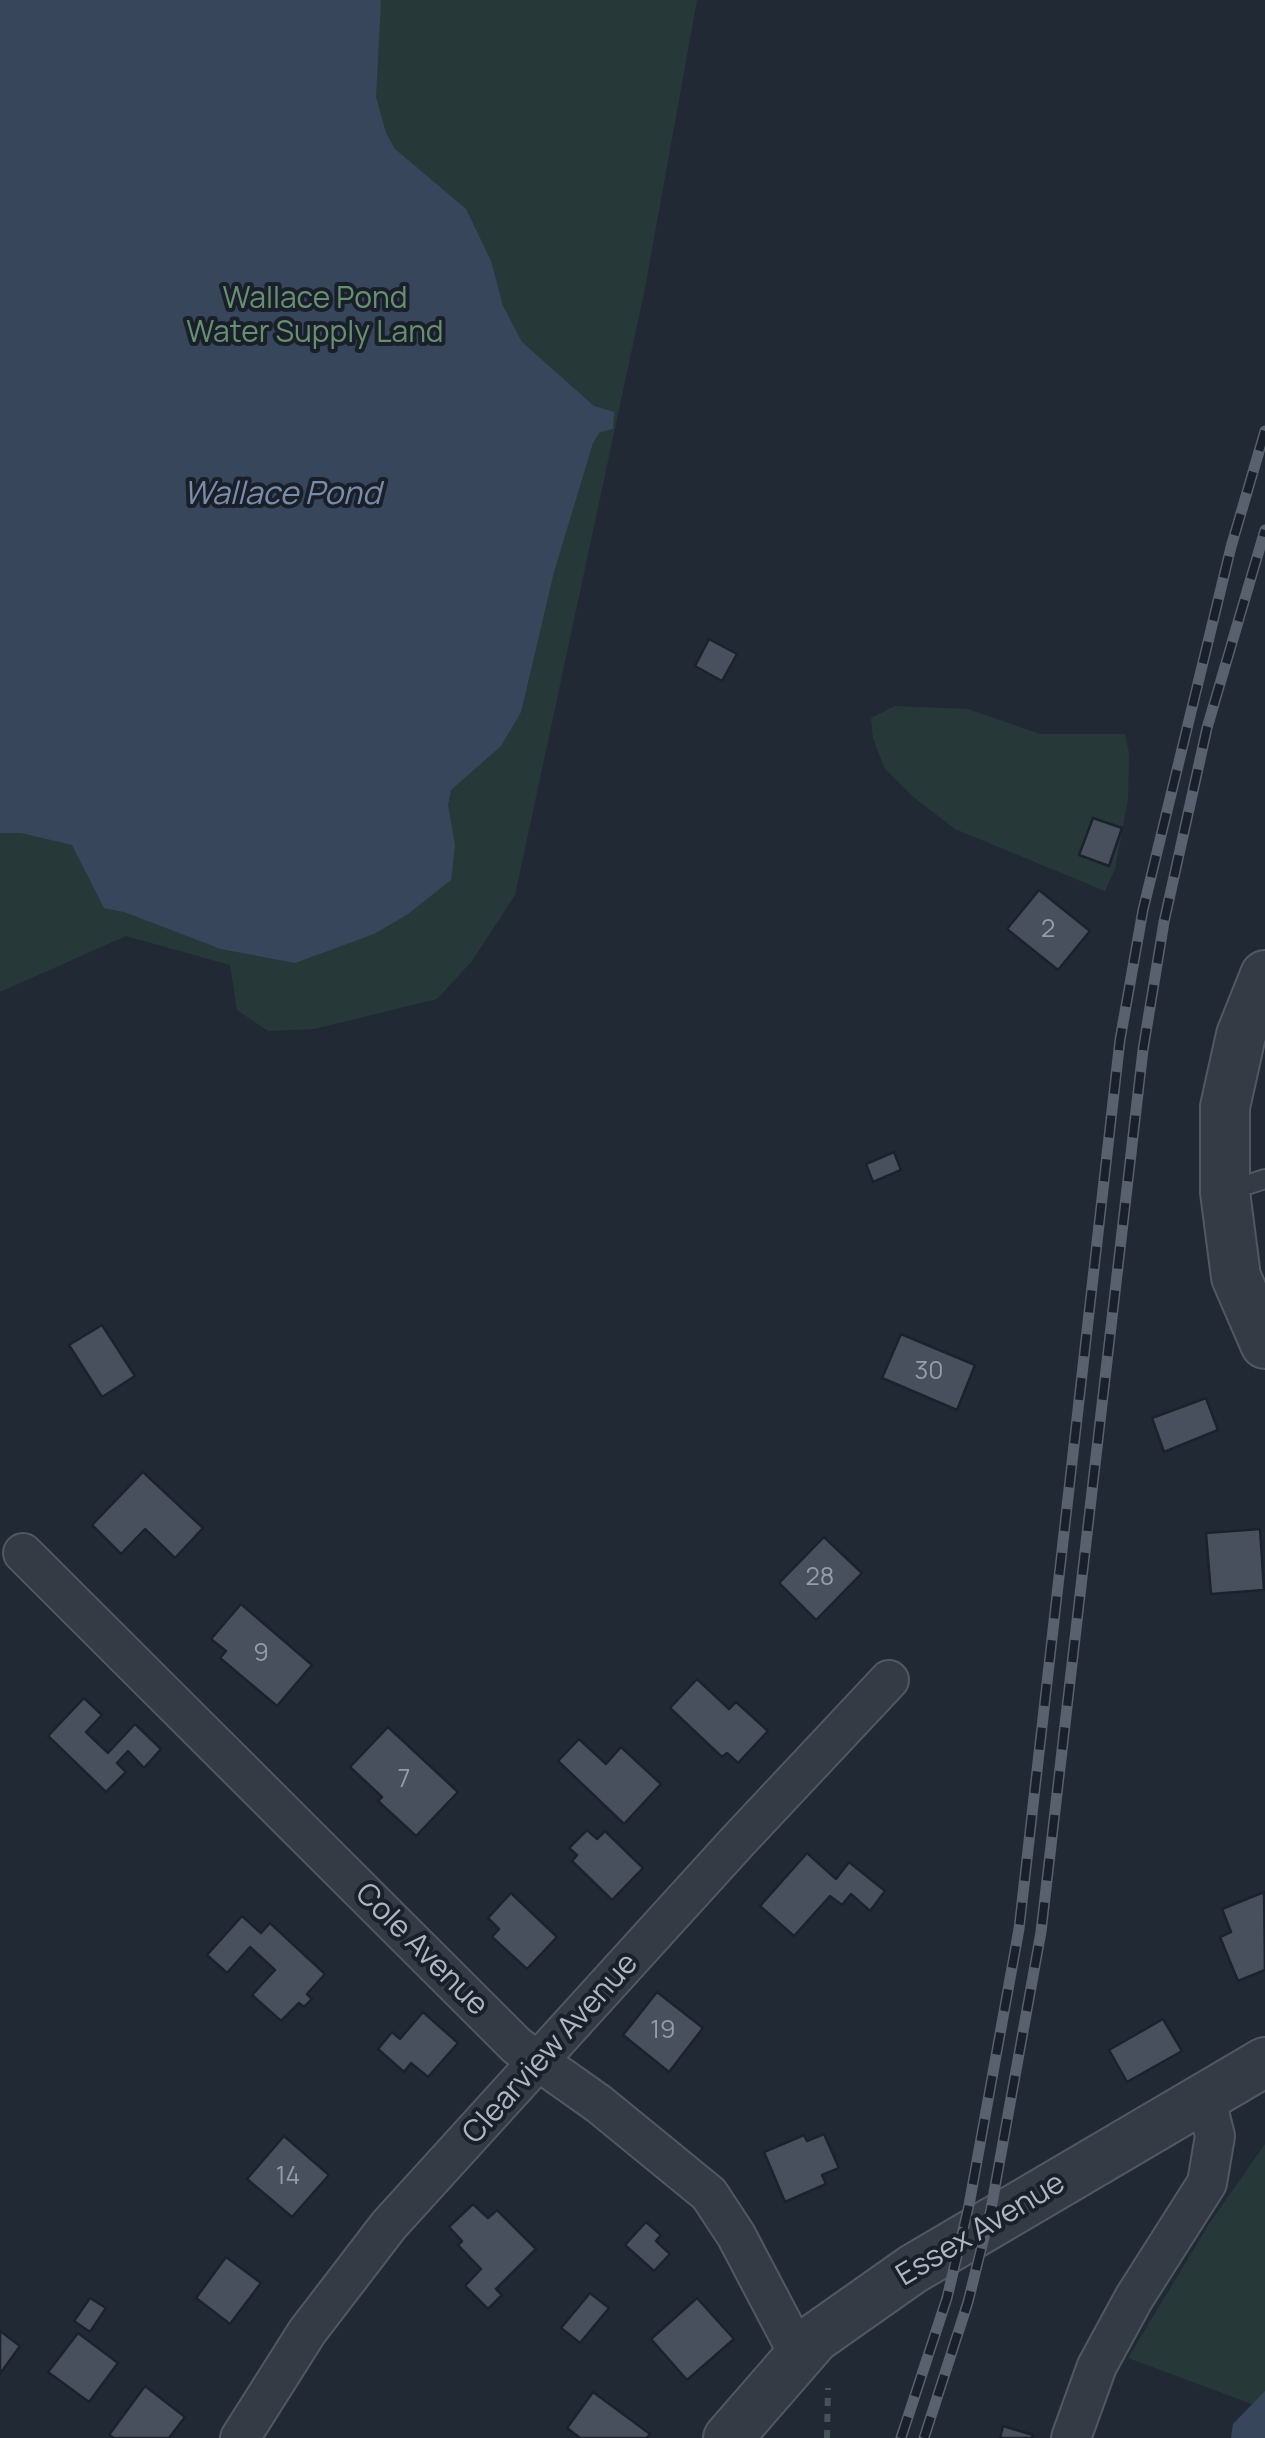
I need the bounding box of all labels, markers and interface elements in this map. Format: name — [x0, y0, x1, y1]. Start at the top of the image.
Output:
park label: Wallace Pond Water Supply Land — [186, 282, 444, 352]
water label: Wallace Pond — [183, 476, 381, 514]
house number: 2 — [1041, 915, 1055, 945]
house number: 30 — [914, 1357, 944, 1387]
house number: 28 — [806, 1563, 834, 1593]
house number: 9 — [253, 1639, 269, 1669]
house number: 7 — [398, 1765, 410, 1795]
street label: Cole Avenue — [347, 1876, 495, 2024]
street label: Clearview Avenue — [456, 1946, 646, 2152]
house number: 19 — [650, 2016, 676, 2046]
house number: 14 — [276, 2162, 300, 2192]
street label: Essex Avenue — [890, 2166, 1072, 2294]

